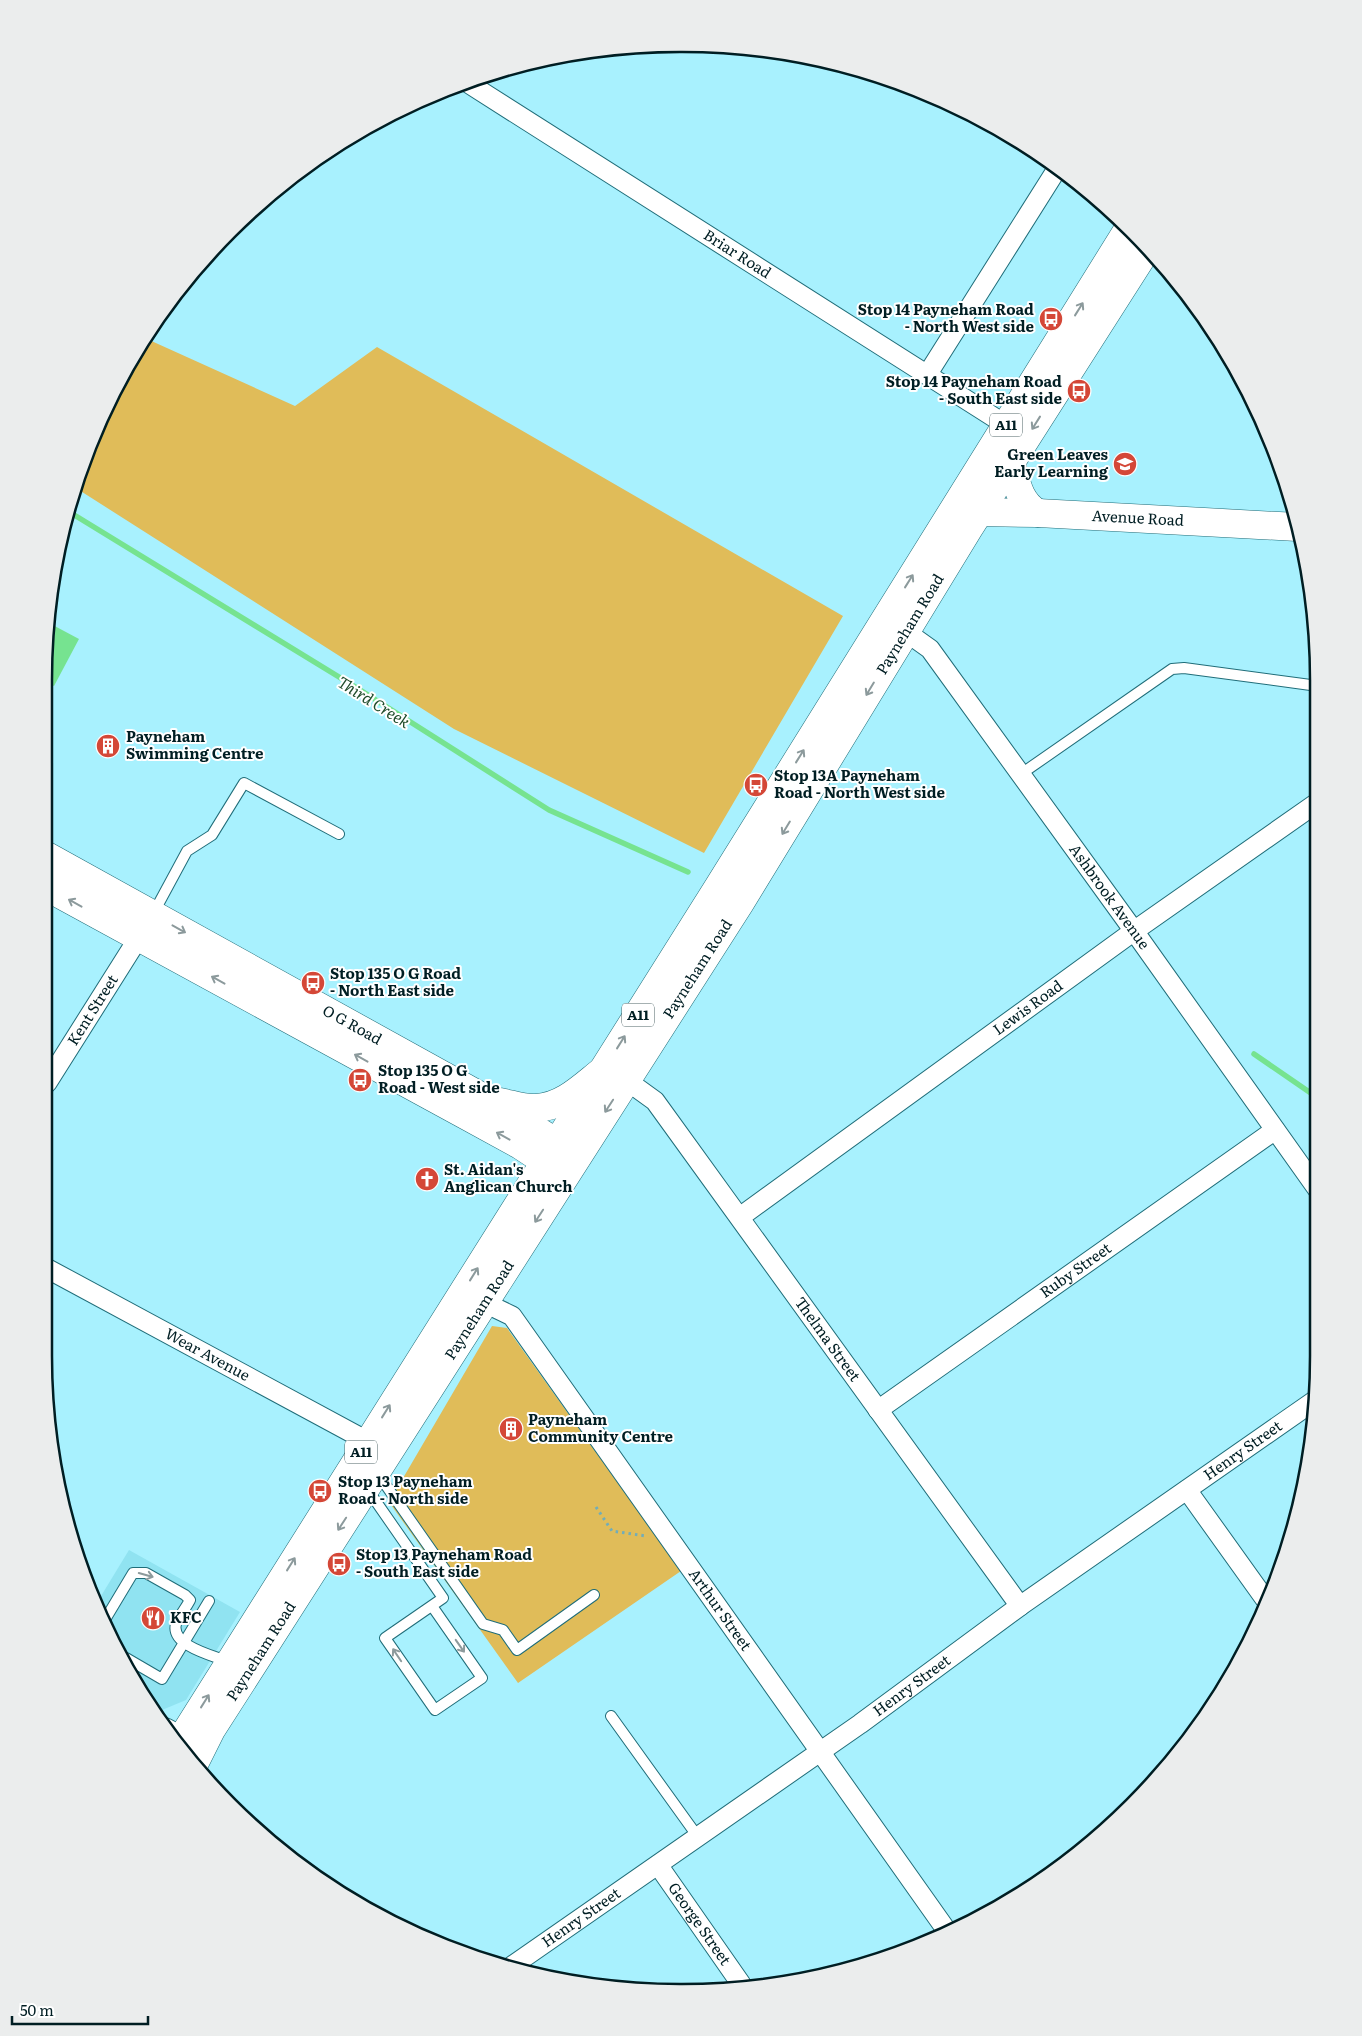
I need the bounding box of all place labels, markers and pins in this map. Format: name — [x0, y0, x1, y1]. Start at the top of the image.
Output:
place label: Stop 14 Payneham Road - North West side — [858, 297, 1034, 337]
bus stop icon: Stop 14 Payneham Road - North West side — [1038, 306, 1064, 332]
place label: Stop 14 Payneham Road - South East side — [886, 369, 1062, 409]
bus stop icon: Stop 14 Payneham Road - South East side — [1066, 378, 1092, 404]
place label: Green Leaves Early Learning — [994, 442, 1109, 482]
school or university icon: Green Leaves Early Learning — [1112, 451, 1138, 477]
place label: Payneham Swimming Centre — [126, 724, 264, 764]
building icon: Payneham Swimming Centre — [95, 733, 121, 759]
place label: Stop 13A Payneham Road - North West side — [774, 763, 946, 803]
bus stop icon: Stop 13A Payneham Road - North West side — [743, 772, 769, 798]
place label: Stop 135 O G Road - North East side — [330, 961, 461, 1001]
bus stop icon: Stop 135 O G Road - North East side — [300, 970, 326, 996]
place label: Stop 135 O G Road - West side — [378, 1058, 500, 1098]
bus stop icon: Stop 135 O G Road - West side — [347, 1067, 373, 1093]
place label: St. Aidan's Anglican Church — [444, 1157, 573, 1197]
church icon: St. Aidan's Anglican Church — [414, 1166, 440, 1192]
place label: Payneham Community Centre — [528, 1407, 674, 1447]
building icon: Payneham Community Centre — [498, 1416, 524, 1442]
place label: Stop 13 Payneham Road - North side — [338, 1469, 473, 1509]
bus stop icon: Stop 13 Payneham Road - North side — [307, 1478, 333, 1504]
place label: Stop 13 Payneham Road - South East side — [356, 1542, 532, 1582]
bus stop icon: Stop 13 Payneham Road - South East side — [326, 1551, 352, 1577]
restaurant icon: KFC — [140, 1605, 166, 1631]
place label: KFC — [170, 1605, 202, 1628]

